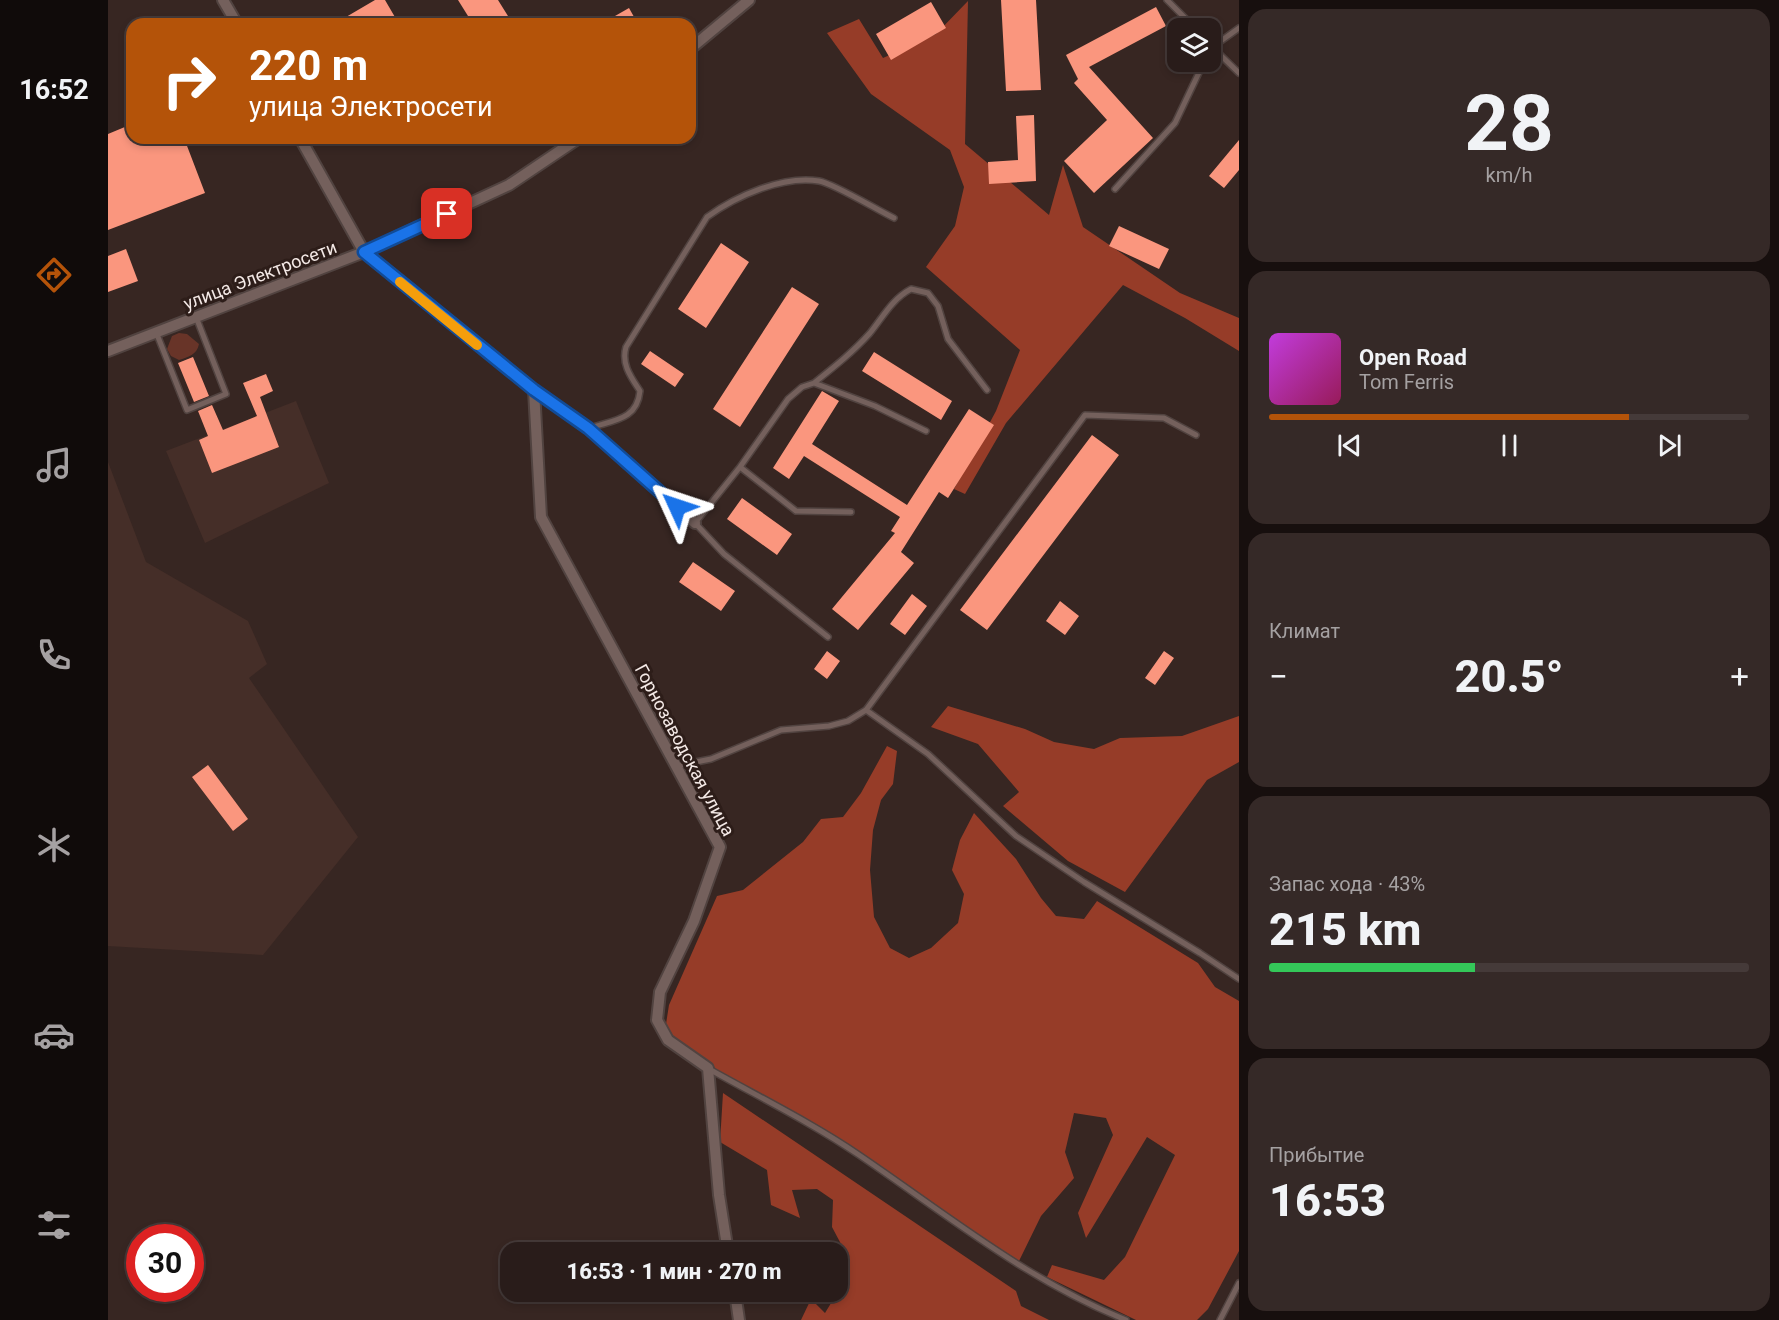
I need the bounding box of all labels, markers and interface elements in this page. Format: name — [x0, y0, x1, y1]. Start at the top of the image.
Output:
map controls — [1167, 18, 1221, 72]
button: layers — [1167, 18, 1221, 72]
text: 220 m — [249, 41, 368, 90]
icon: right — [150, 42, 228, 120]
text: 16:52 — [19, 74, 89, 106]
text: 28 — [1464, 78, 1554, 169]
text: улица Электросети — [249, 91, 493, 123]
text: km/h — [1486, 163, 1532, 187]
pin — [421, 188, 472, 239]
icon: arrive — [430, 197, 463, 230]
street label: улица Электросети — [180, 236, 340, 314]
icon: directions — [33, 254, 75, 296]
text: Open Road — [1359, 345, 1467, 370]
text: Tom Ferris — [1359, 370, 1454, 394]
icon: previous — [1333, 429, 1366, 462]
icon: pause — [1493, 429, 1526, 462]
icon: next — [1653, 429, 1686, 462]
icon: music — [33, 444, 75, 486]
position arrow — [645, 475, 709, 539]
text: Климат — [1269, 619, 1340, 643]
icon: phone — [33, 634, 75, 676]
text: 20.5° — [1455, 650, 1564, 703]
text: − — [1269, 657, 1288, 696]
text: + — [1730, 657, 1749, 696]
street label: Горнозаводская улица — [631, 660, 739, 840]
icon: climate — [33, 824, 75, 866]
text: Запас хода · 43% — [1269, 872, 1425, 896]
text: 215 km — [1269, 903, 1421, 956]
icon: car — [33, 1014, 75, 1056]
text: Прибытие — [1269, 1143, 1364, 1167]
text: 16:53 — [1269, 1174, 1386, 1227]
icon: filters — [33, 1204, 75, 1246]
speed limit sign: 30 — [126, 1224, 204, 1302]
text: 16:53 · 1 мин · 270 m — [566, 1259, 782, 1284]

